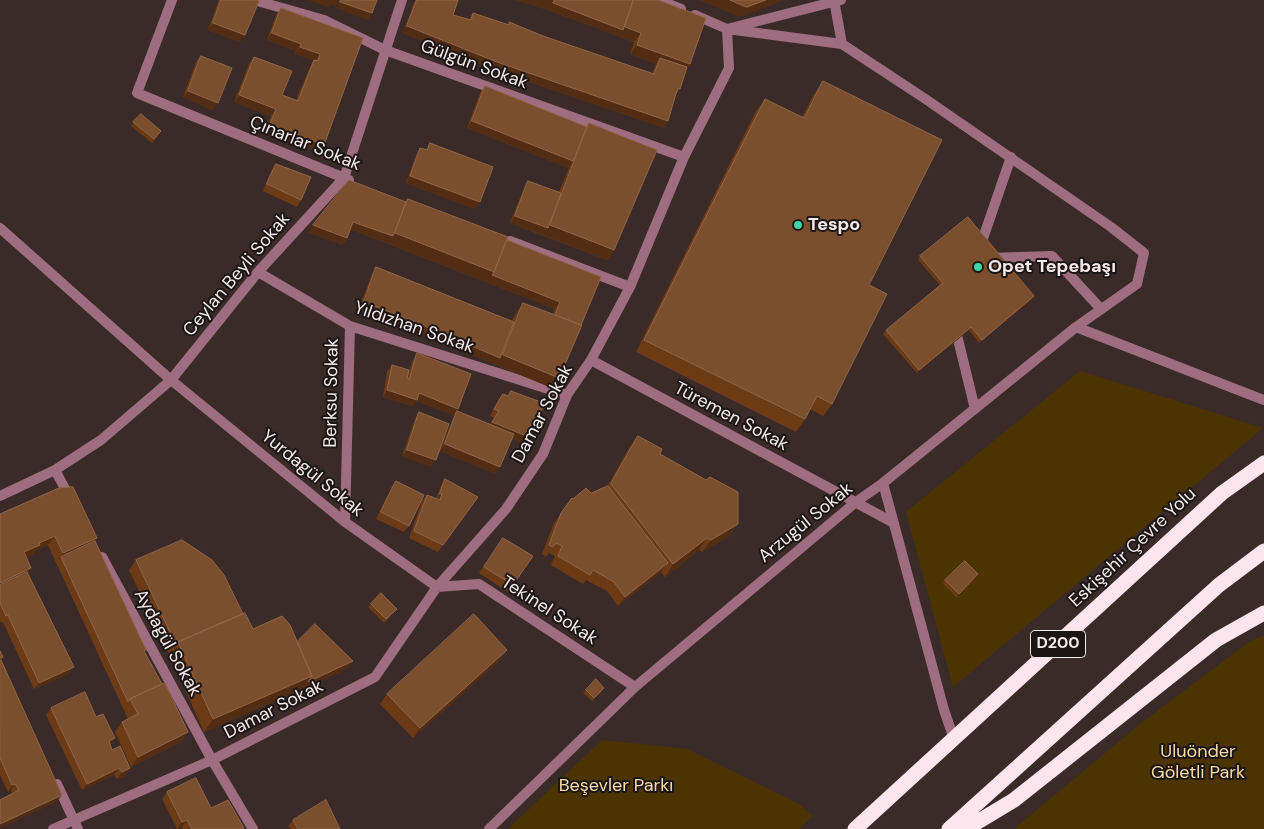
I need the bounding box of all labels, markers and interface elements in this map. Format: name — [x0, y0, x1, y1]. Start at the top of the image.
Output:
street label: Gülgün Sokak — [417, 36, 531, 94]
street label: Çınarlar Sokak — [246, 112, 364, 176]
street label: Ceylan Beyli Sokak — [179, 209, 295, 341]
place label: Tespo — [808, 214, 860, 236]
marker: Tespo — [792, 219, 804, 231]
place label: Opet Tepebaşı — [988, 256, 1116, 278]
marker: Opet Tepebaşı — [972, 261, 984, 273]
street label: Yıldızhan Sokak — [351, 297, 477, 359]
street label: Berksu Sokak — [320, 338, 344, 448]
street label: Damar Sokak — [508, 361, 578, 467]
street label: Türemen Sokak — [670, 378, 792, 456]
street label: Yurdagül Sokak — [256, 426, 368, 522]
street label: Arzugül Sokak — [754, 478, 858, 568]
street label: Eskişehir Çevre Yolu — [1065, 484, 1201, 612]
street label: Tekinel Sokak — [497, 572, 601, 650]
street label: Aydagül Sokak — [129, 586, 205, 700]
road number: D200 — [1030, 630, 1086, 658]
street label: Damar Sokak — [221, 676, 327, 744]
park label: Uluönder Göletli Park — [1151, 741, 1245, 784]
park label: Beşevler Parkı — [559, 775, 673, 797]

